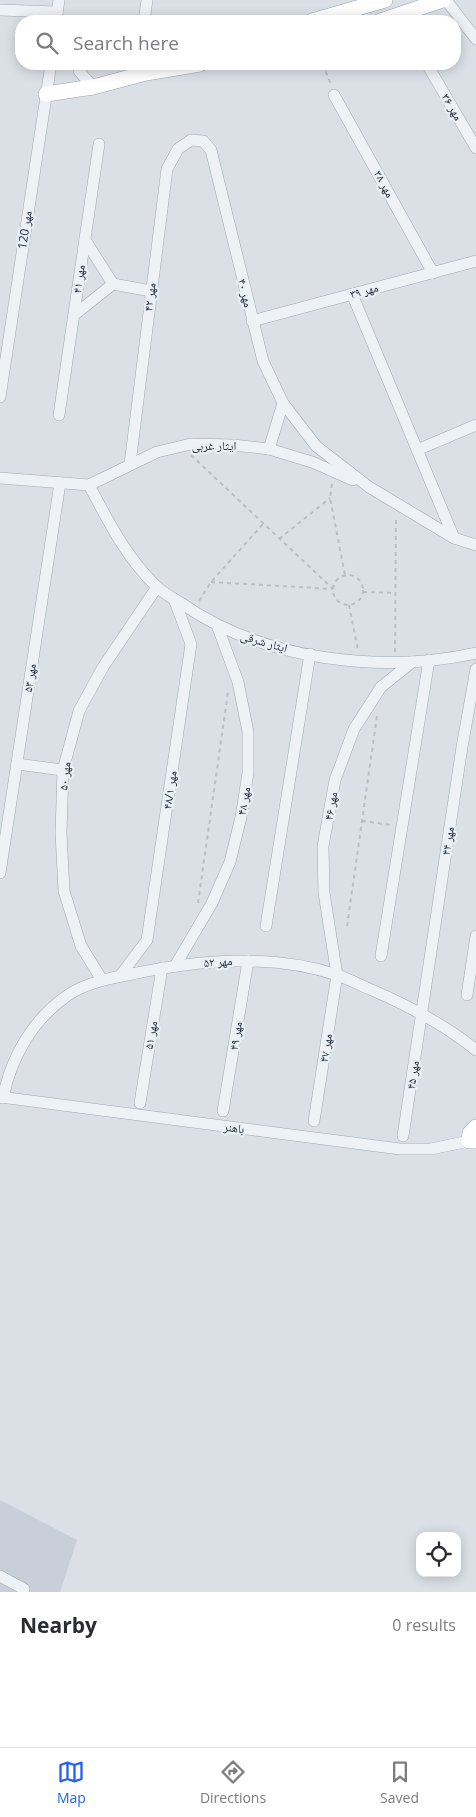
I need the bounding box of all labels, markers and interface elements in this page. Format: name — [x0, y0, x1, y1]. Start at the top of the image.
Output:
search box — [15, 15, 461, 70]
icon: search — [33, 29, 61, 57]
text: Search here — [73, 30, 179, 56]
street label: مهر ۳۶ — [438, 90, 467, 123]
street label: مهر ۳۸ — [370, 167, 399, 200]
street label: مهر 120 — [13, 210, 36, 250]
street label: مهر ۴۱ — [68, 263, 89, 294]
street label: مهر ۴۰ — [234, 277, 257, 309]
street label: مهر ۳۹ — [348, 279, 380, 302]
street label: مهر ۴۲ — [139, 282, 160, 312]
street label: ایثار غربی — [192, 437, 236, 454]
street label: ایثار شرقی — [239, 627, 290, 656]
street label: مهر ۵۳ — [19, 662, 40, 693]
street label: مهر ۵۰ — [54, 761, 75, 791]
street label: مهر ۴۸/۱ — [158, 770, 181, 810]
street label: مهر ۴۸ — [233, 785, 254, 817]
street label: مهر ۴۶ — [320, 790, 341, 822]
street label: مهر ۴۴ — [437, 825, 458, 856]
street label: مهر ۵۲ — [203, 952, 233, 971]
street label: مهر ۵۱ — [140, 1019, 161, 1051]
street label: مهر ۴۹ — [225, 1020, 246, 1051]
street label: مهر ۴۷ — [315, 1032, 336, 1063]
street label: مهر ۴۵ — [402, 1059, 423, 1090]
street label: باهنر — [222, 1118, 245, 1137]
map controls — [416, 1532, 461, 1577]
button: locate — [416, 1532, 461, 1577]
text: Nearby — [20, 1611, 97, 1639]
text: 0 results — [392, 1614, 456, 1636]
tab: Map — [57, 1758, 86, 1807]
tab: Directions — [200, 1758, 266, 1807]
tab: Saved — [380, 1758, 419, 1807]

